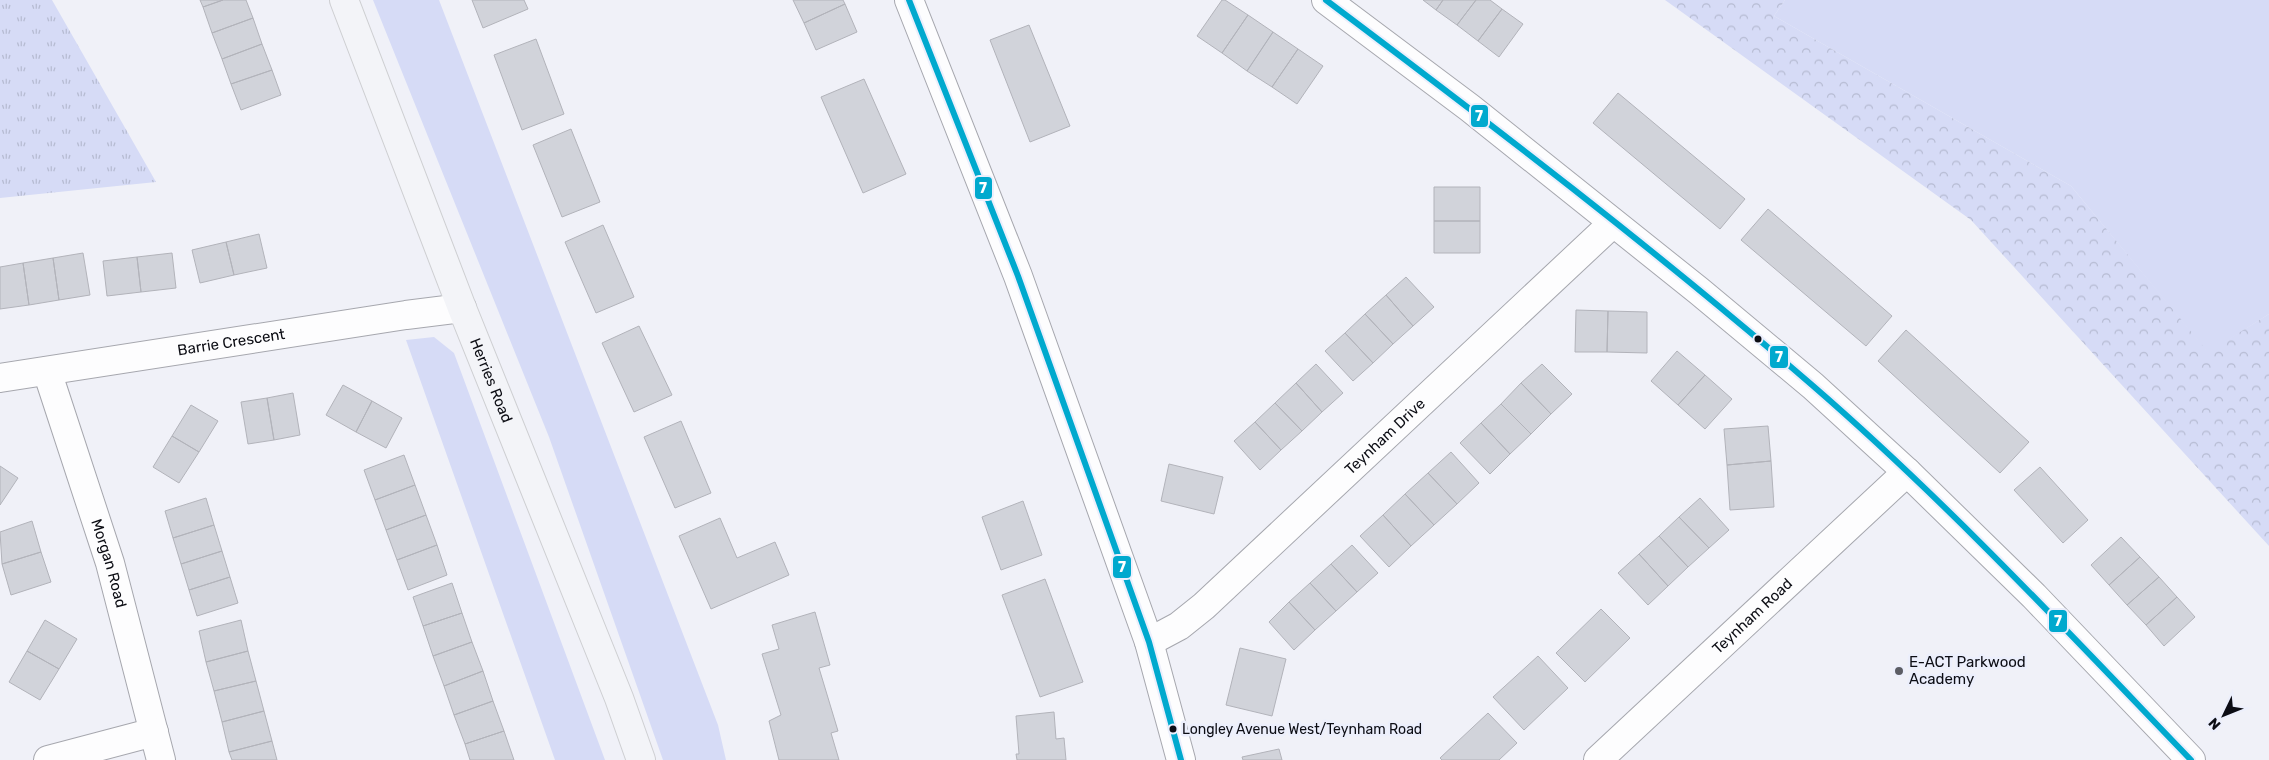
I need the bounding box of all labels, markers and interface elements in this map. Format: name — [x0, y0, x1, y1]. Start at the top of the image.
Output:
line badge: 7 — [1470, 104, 1489, 128]
text: 7 — [1475, 108, 1483, 125]
line badge: 7 — [974, 176, 993, 200]
text: 7 — [979, 180, 987, 197]
street label: Barrie Crescent — [176, 325, 286, 359]
unlabelled marker — [1753, 334, 1763, 344]
street label: Herries Road — [466, 336, 516, 425]
line badge: 7 — [1769, 345, 1789, 369]
text: 7 — [1775, 349, 1783, 366]
street label: Teynham Drive — [1341, 395, 1429, 478]
street label: Morgan Road — [87, 517, 130, 610]
line badge: 7 — [1112, 555, 1132, 579]
text: 7 — [1118, 559, 1126, 576]
street label: Teynham Road — [1709, 575, 1796, 658]
line badge: 7 — [2048, 609, 2068, 633]
text: 7 — [2054, 613, 2062, 630]
place label: E-ACT Parkwood Academy — [1909, 653, 2026, 688]
marker: E-ACT Parkwood Academy — [1893, 665, 1905, 677]
north arrow — [2199, 690, 2249, 740]
text: N — [2205, 714, 2225, 733]
place label: Longley Avenue West/Teynham Road — [1182, 721, 1422, 738]
marker: Longley Avenue West/Teynham Road — [1168, 724, 1178, 734]

